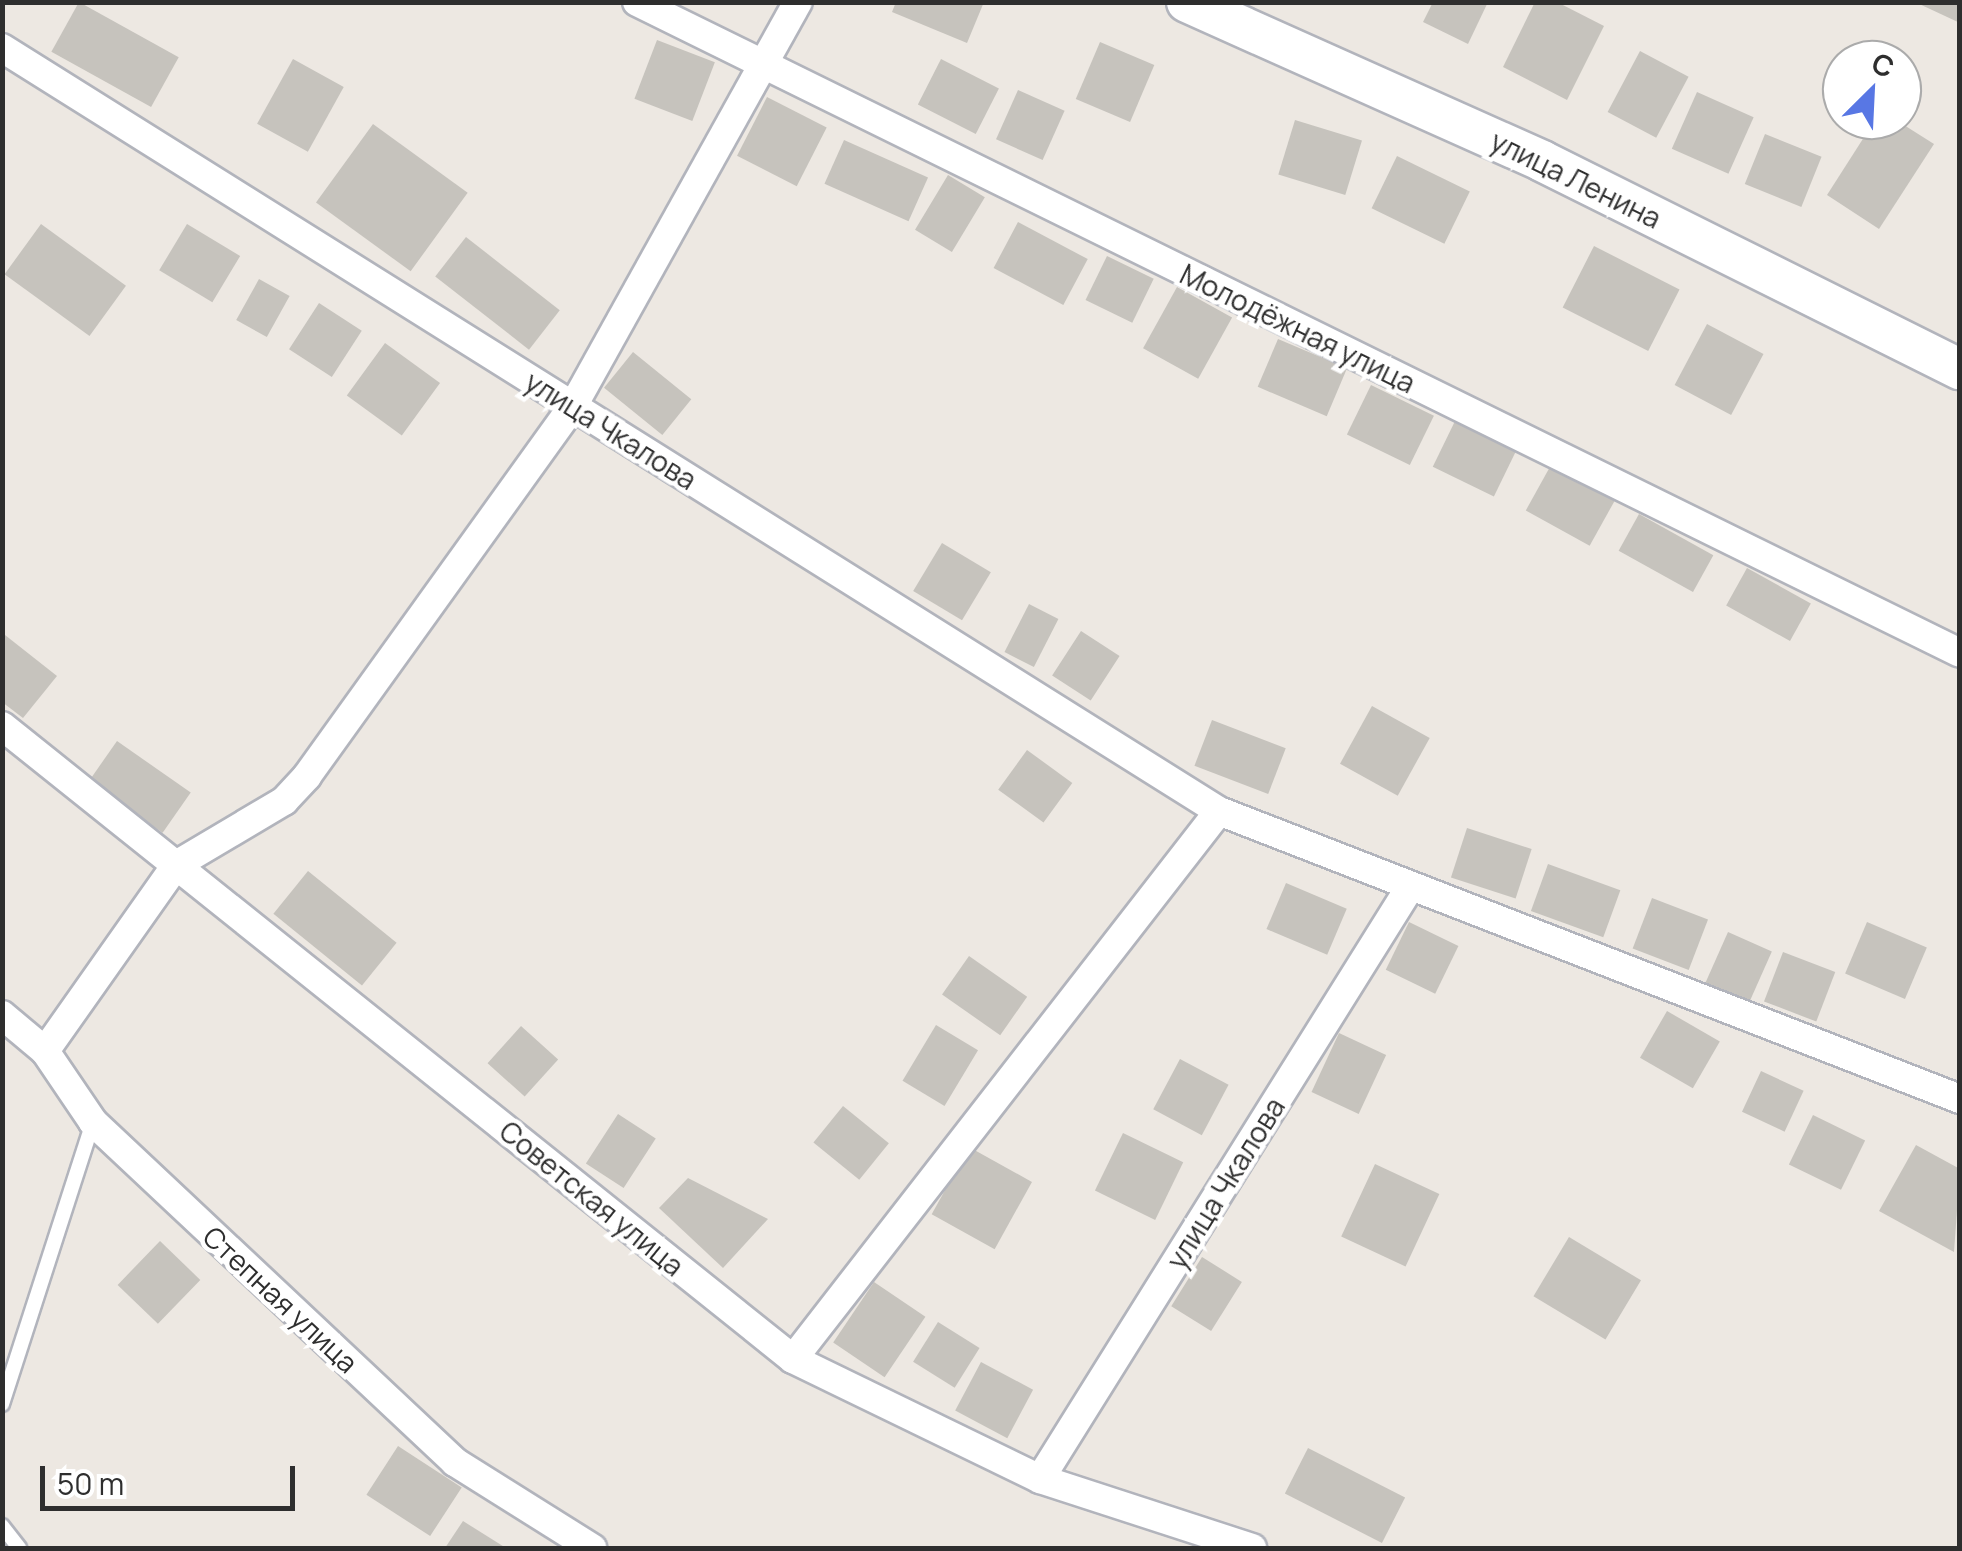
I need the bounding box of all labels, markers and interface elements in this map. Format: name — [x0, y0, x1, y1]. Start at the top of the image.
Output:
north arrow — [1822, 40, 1922, 140]
text: С — [1866, 43, 1901, 86]
street label: улица Ленина — [1485, 123, 1667, 235]
street label: Молодёжная улица — [1175, 257, 1421, 399]
street label: улица Чкалова — [519, 364, 703, 496]
street label: улица Чкалова — [1159, 1091, 1291, 1275]
street label: Советская улица — [493, 1114, 691, 1282]
street label: Степная улица — [197, 1219, 365, 1379]
scale bar — [45, 1446, 300, 1508]
text: 50 m — [57, 1463, 124, 1504]

